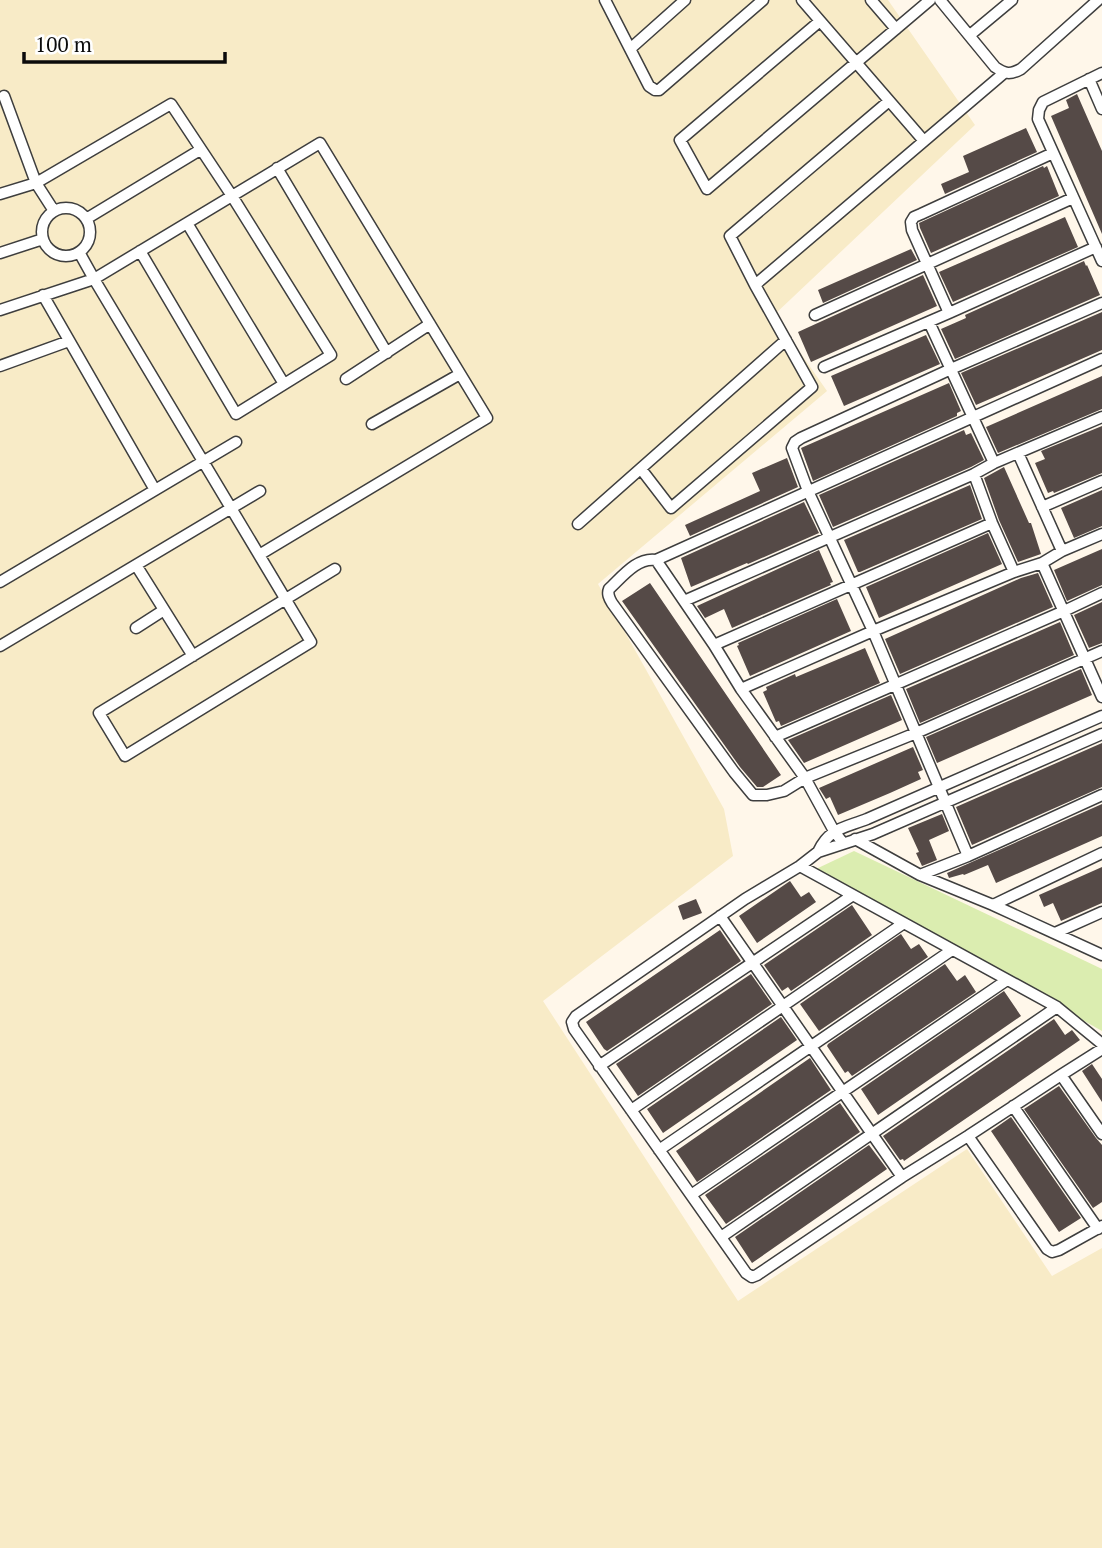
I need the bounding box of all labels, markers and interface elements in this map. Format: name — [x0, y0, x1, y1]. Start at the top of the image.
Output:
scale bar — [24, 21, 226, 65]
text: 100 m — [35, 30, 92, 58]

